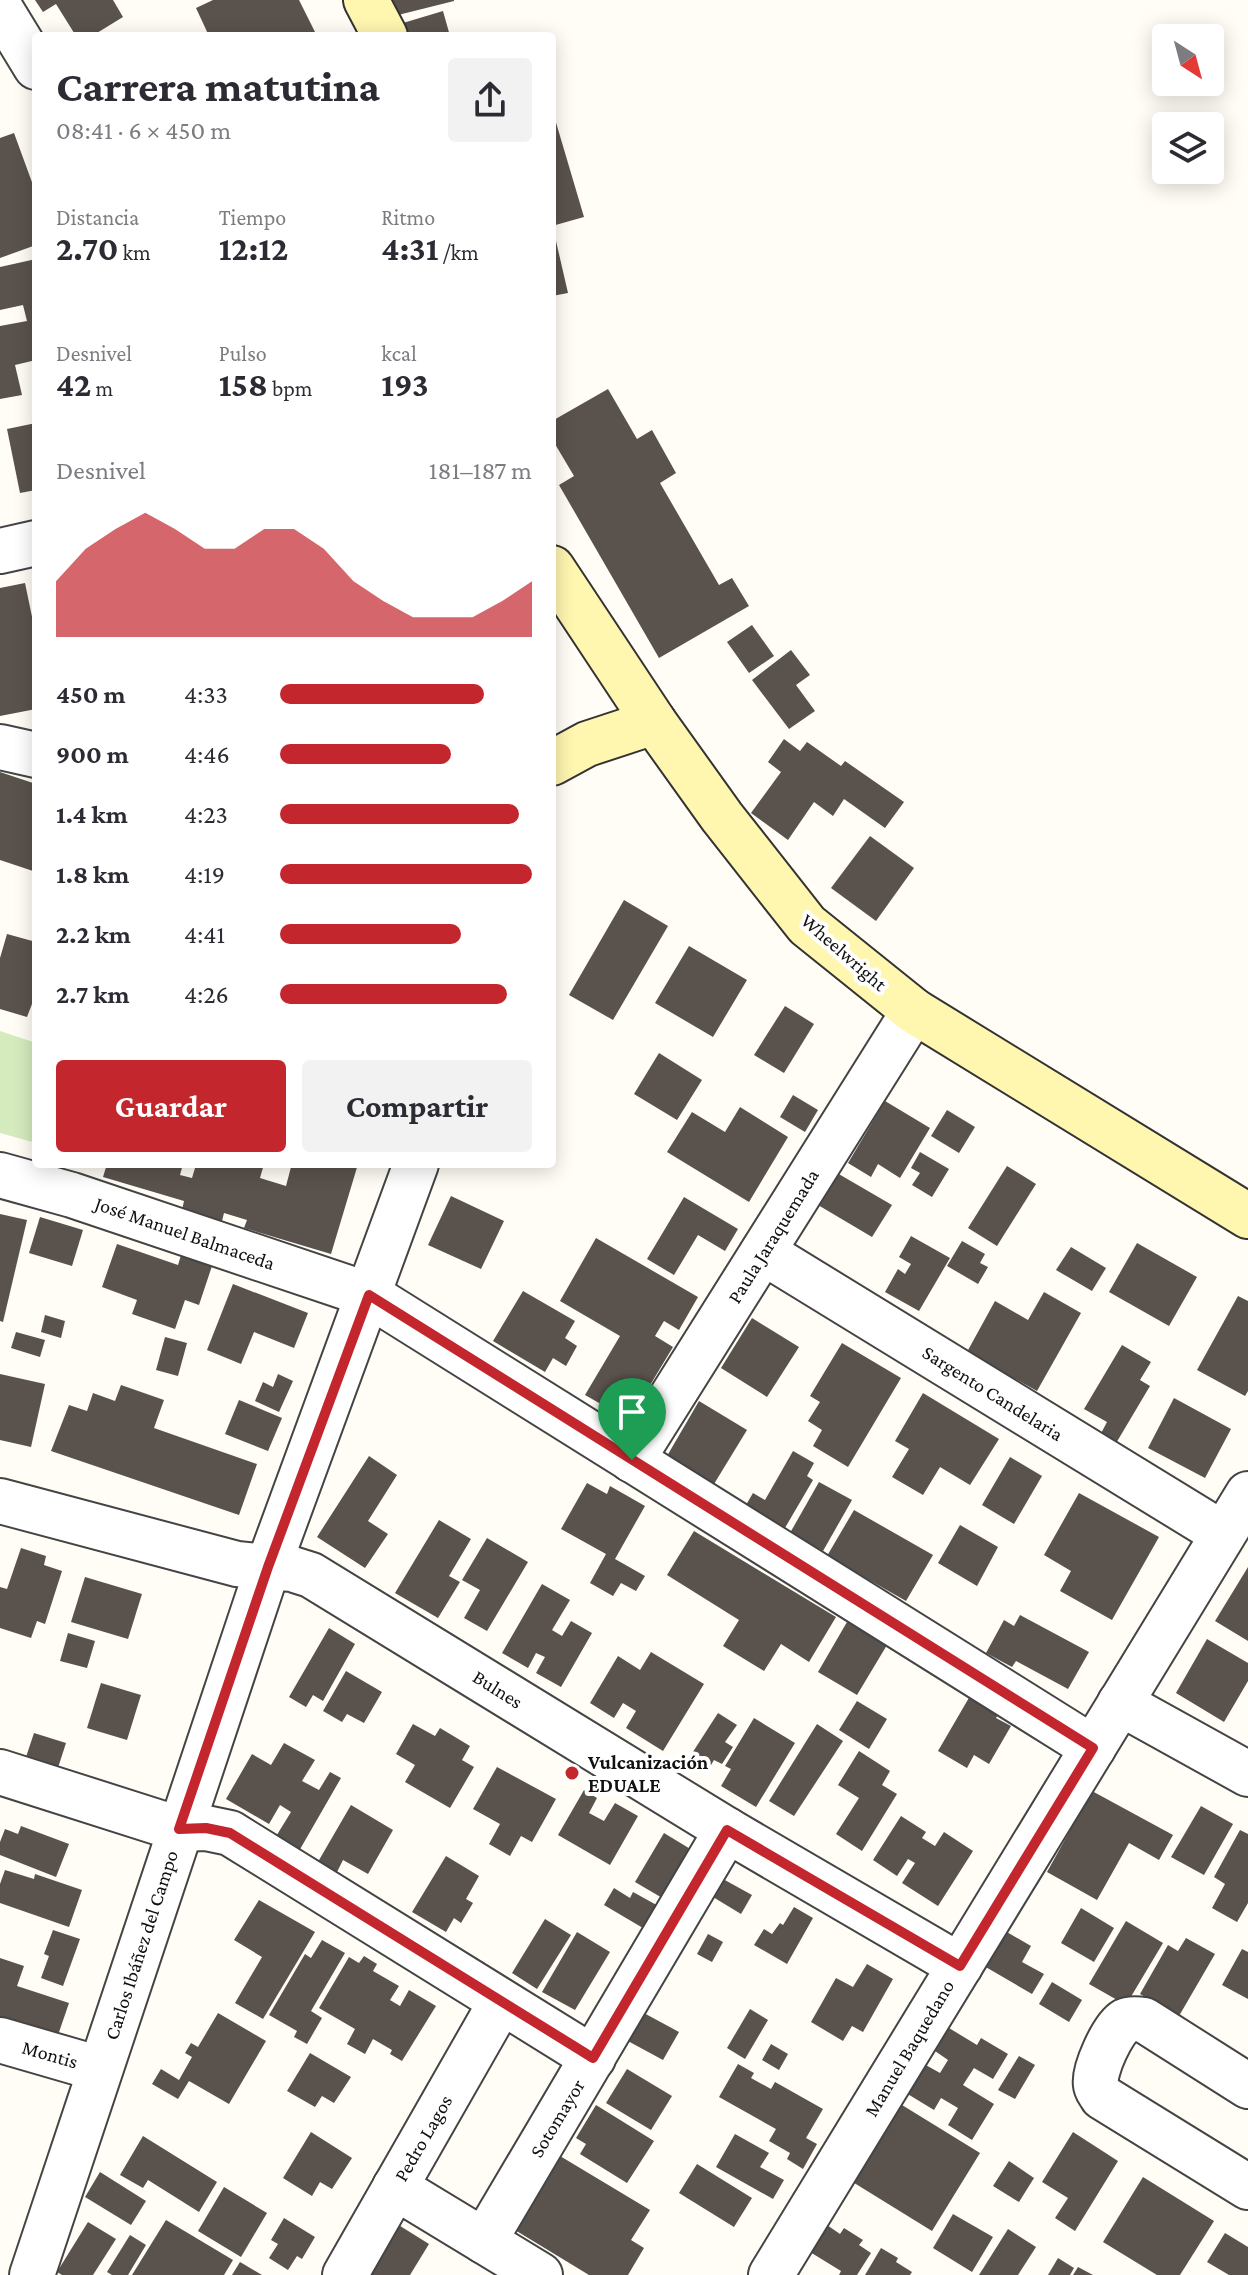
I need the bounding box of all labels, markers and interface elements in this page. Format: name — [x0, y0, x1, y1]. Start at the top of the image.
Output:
north arrow — [1152, 24, 1224, 96]
map controls — [1152, 24, 1224, 184]
button: share — [448, 58, 532, 142]
text: Carrera matutina — [56, 62, 380, 110]
button: layers — [1152, 112, 1224, 184]
text: 08:41 · 6 × 450 m — [56, 116, 231, 145]
text: Distancia — [56, 205, 139, 230]
text: Tiempo — [219, 205, 286, 230]
text: Ritmo — [381, 205, 435, 230]
text: 2.70 — [56, 230, 118, 267]
text: 12:12 — [219, 230, 288, 267]
text: 4:31 — [381, 230, 438, 267]
text: km — [118, 240, 151, 265]
text: /km — [438, 240, 479, 265]
text: Desnivel — [56, 341, 132, 366]
text: Pulso — [219, 341, 267, 366]
text: kcal — [381, 341, 417, 366]
text: 42 — [56, 366, 91, 403]
text: 158 — [219, 366, 268, 403]
text: 193 — [381, 366, 429, 403]
text: m — [91, 376, 113, 401]
text: bpm — [268, 376, 313, 401]
text: Desnivel — [56, 456, 146, 485]
text: 181–187 m — [429, 456, 532, 485]
text: 450 m — [56, 680, 125, 709]
text: 4:33 — [184, 680, 228, 709]
text: 900 m — [56, 740, 129, 769]
text: 4:46 — [184, 740, 230, 769]
text: 1.4 km — [56, 800, 128, 829]
text: 4:23 — [184, 800, 228, 829]
text: 1.8 km — [56, 860, 129, 889]
text: 4:19 — [184, 860, 225, 889]
street label: Wheelwright — [796, 909, 892, 996]
text: 2.2 km — [56, 920, 131, 949]
text: 4:41 — [184, 920, 225, 949]
text: 2.7 km — [56, 980, 129, 1009]
text: 4:26 — [184, 980, 229, 1009]
button: Guardar — [56, 1060, 286, 1152]
button: Compartir — [302, 1060, 532, 1152]
street label: Paula Jaraquemada — [723, 1165, 824, 1308]
street label: José Manuel Balmaceda — [90, 1191, 278, 1275]
street label: Sargento Candelaria — [918, 1341, 1067, 1446]
pin — [598, 1378, 666, 1460]
icon: arrive — [610, 1390, 654, 1434]
street label: Bulnes — [469, 1665, 527, 1713]
place label: Vulcanización EDUALE — [587, 1751, 709, 1796]
marker: Vulcanización EDUALE — [563, 1764, 581, 1782]
street label: Carlos Ibáñez del Campo — [100, 1847, 183, 2043]
street label: Manuel Baquedano — [860, 1976, 959, 2121]
street label: Montis — [20, 2036, 81, 2072]
street label: Sotomayor — [525, 2075, 590, 2161]
street label: Pedro Lagos — [389, 2091, 457, 2186]

